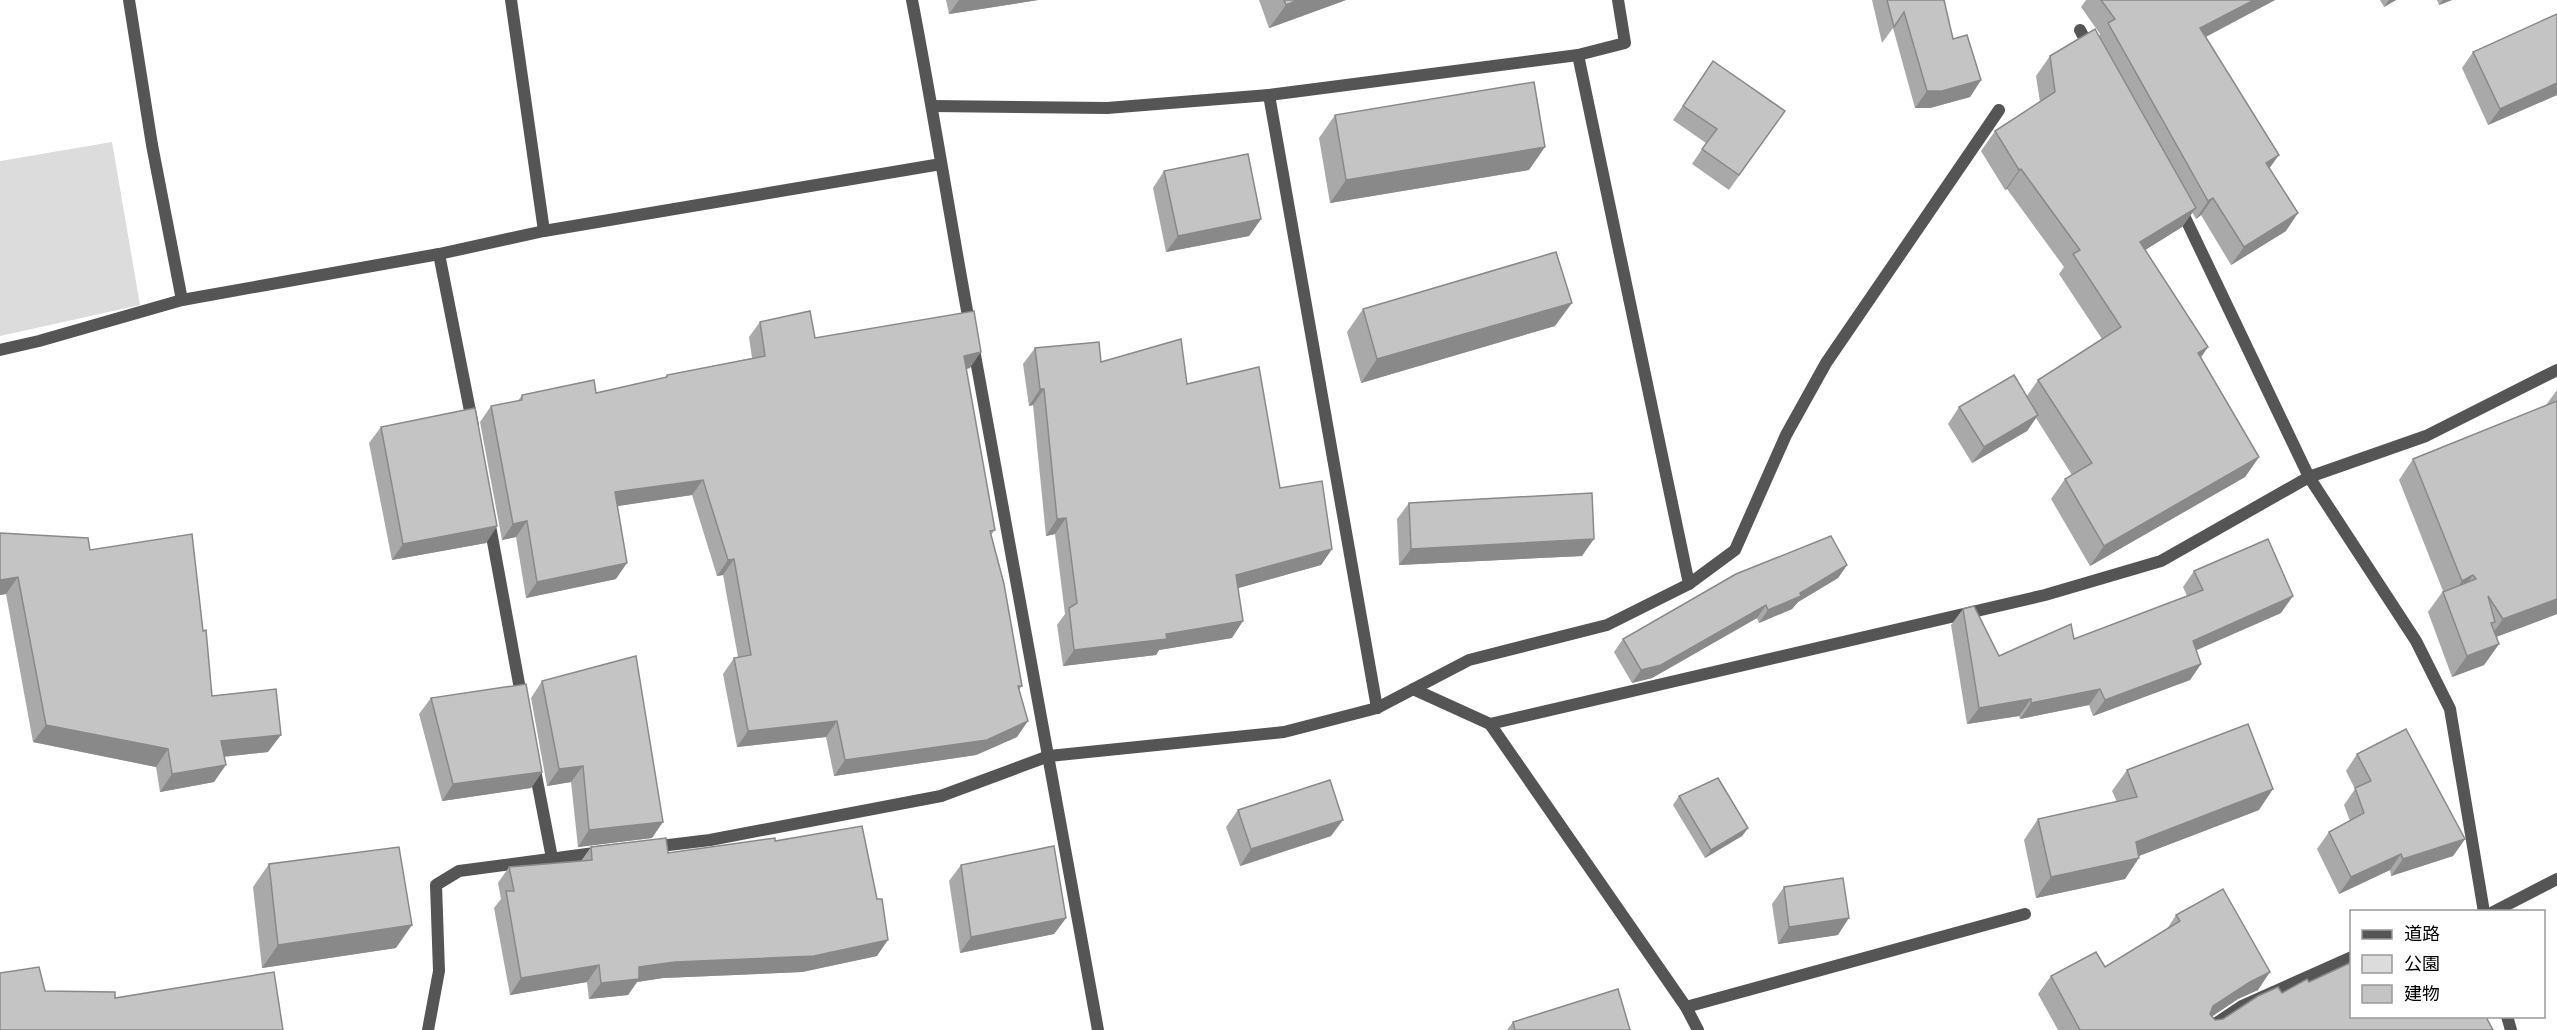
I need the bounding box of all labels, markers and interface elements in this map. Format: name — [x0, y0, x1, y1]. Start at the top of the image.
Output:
legend — [2350, 910, 2545, 1018]
text: 道路 — [2404, 921, 2440, 947]
text: 公園 — [2404, 951, 2440, 977]
text: 建物 — [2404, 981, 2440, 1007]

